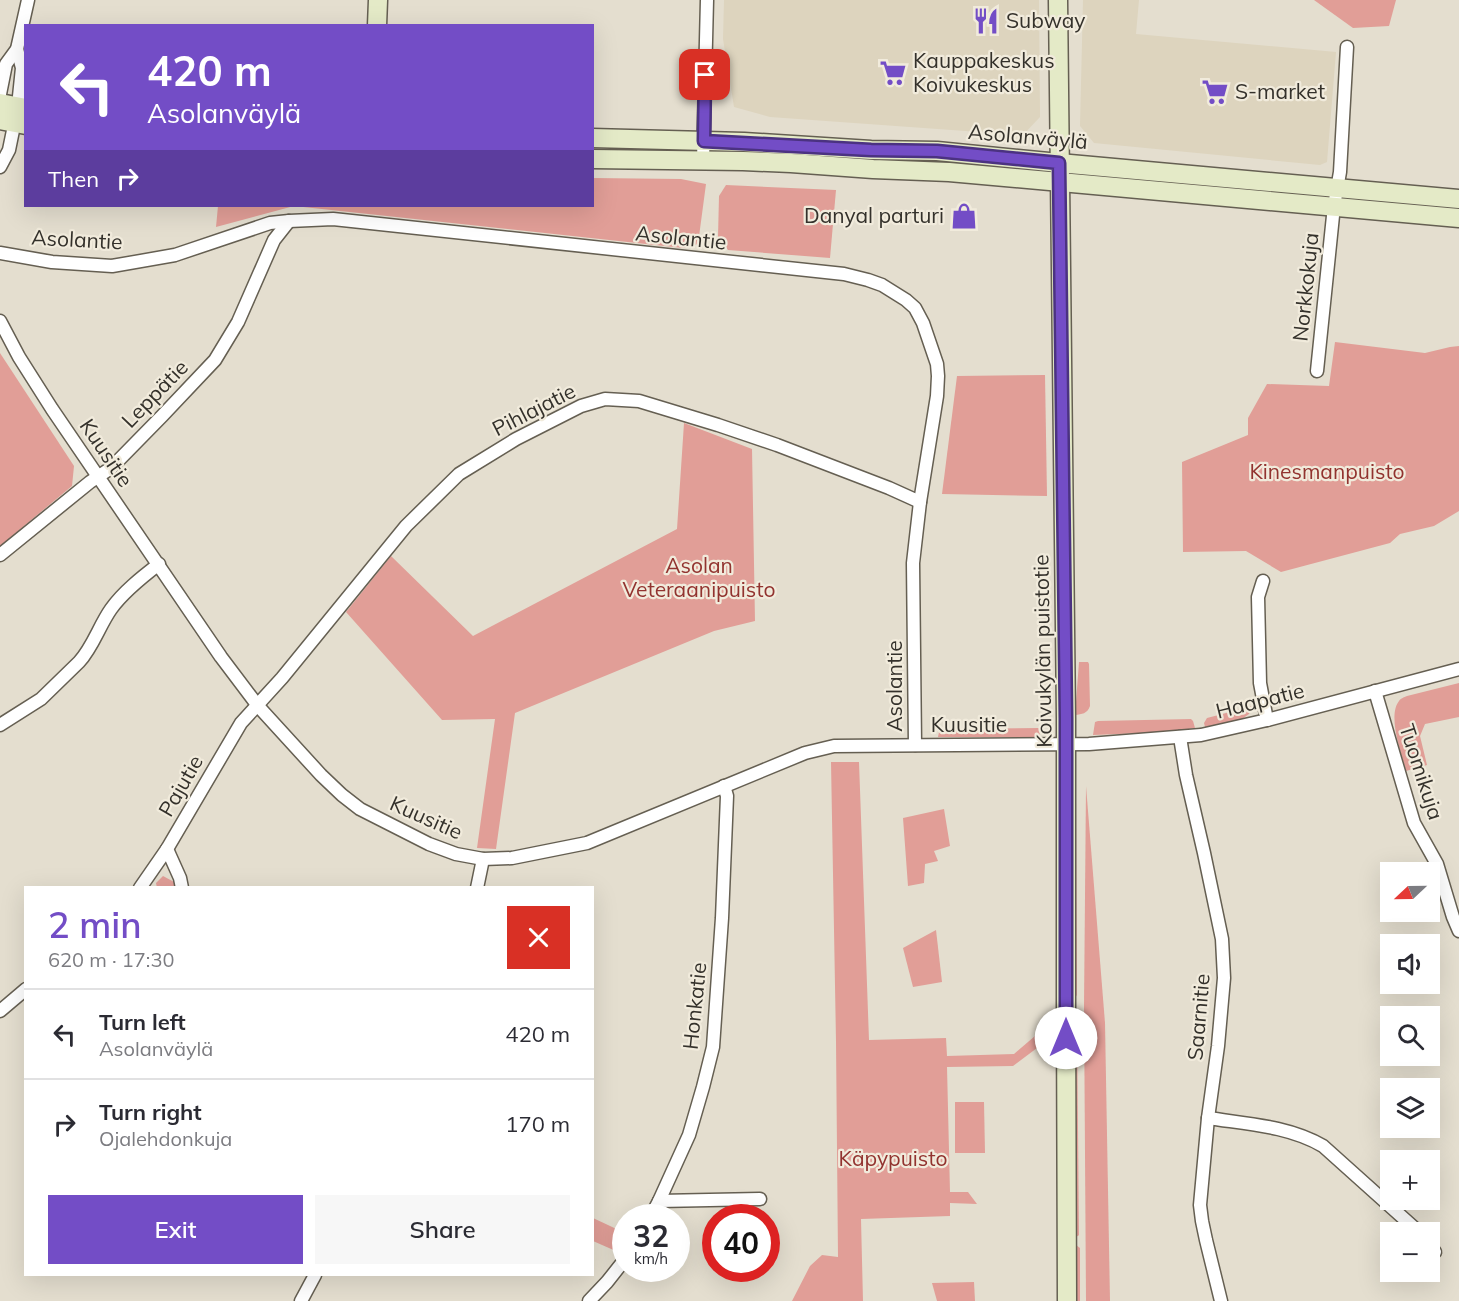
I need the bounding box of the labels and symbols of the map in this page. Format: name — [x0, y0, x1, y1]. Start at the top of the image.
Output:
restaurant icon: Subway — [971, 6, 1001, 36]
place label: Subway — [1006, 7, 1085, 33]
place label: Kauppakeskus Koivukeskus — [913, 47, 1055, 97]
pin — [679, 49, 730, 100]
supermarket icon: Kauppakeskus Koivukeskus — [878, 58, 908, 88]
supermarket icon: S-market — [1200, 77, 1230, 107]
place label: S-market — [1235, 78, 1325, 104]
street label: Asolanväylä — [967, 118, 1089, 154]
shop icon: Danyal parturi — [949, 201, 979, 231]
place label: Danyal parturi — [804, 202, 944, 228]
street label: Asolantie — [634, 219, 728, 255]
street label: Asolantie — [31, 224, 123, 254]
street label: Norkkokuja — [1286, 231, 1324, 343]
street label: Leppätie — [116, 354, 193, 433]
street label: Pihlajatie — [488, 377, 580, 441]
street label: Kuusitie — [75, 413, 139, 491]
park label: Kinesmanpuisto — [1249, 458, 1405, 484]
park label: Asolan Veteraanipuisto — [623, 552, 775, 602]
street label: Koivukylän puistotie — [1027, 554, 1057, 748]
street label: Asolantie — [881, 640, 907, 732]
street label: Haapatie — [1213, 676, 1307, 724]
street label: Kuusitie — [931, 711, 1007, 737]
street label: Tuomikuja — [1394, 720, 1450, 823]
street label: Pajutie — [152, 750, 208, 821]
street label: Kuusitie — [386, 790, 467, 845]
north arrow — [1380, 862, 1440, 922]
street label: Honkatie — [677, 961, 712, 1051]
street label: Saarnitie — [1181, 972, 1215, 1061]
position arrow — [1034, 1006, 1098, 1070]
park label: Käpypuisto — [839, 1145, 947, 1171]
speed limit sign: 40 — [702, 1204, 780, 1282]

